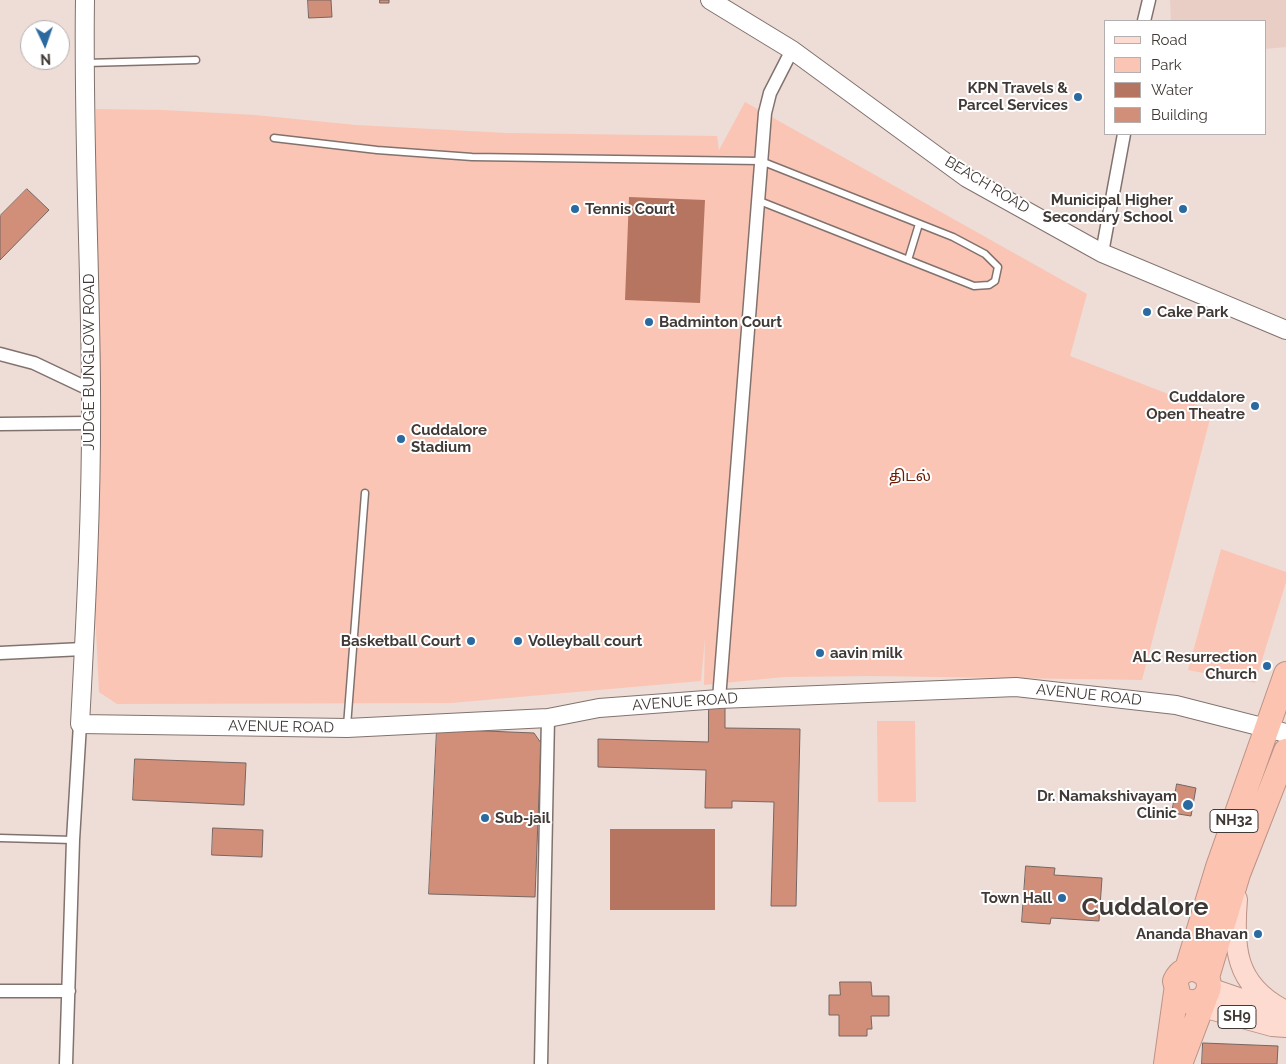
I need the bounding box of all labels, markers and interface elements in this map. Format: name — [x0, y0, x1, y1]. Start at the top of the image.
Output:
north arrow — [20, 20, 70, 70]
legend — [1104, 20, 1266, 135]
text: Road — [1151, 31, 1187, 49]
text: N — [40, 51, 51, 67]
text: Park — [1151, 56, 1182, 74]
place label: KPN Travels & Parcel Services — [958, 79, 1068, 114]
text: Water — [1151, 81, 1193, 99]
marker: KPN Travels & Parcel Services — [1072, 91, 1084, 103]
text: Building — [1151, 106, 1208, 124]
street label: BEACH ROAD — [941, 153, 1033, 217]
place label: Municipal Higher Secondary School — [1043, 191, 1173, 226]
place label: Tennis Court — [585, 200, 675, 218]
marker: Tennis Court — [569, 203, 581, 215]
marker: Municipal Higher Secondary School — [1177, 203, 1189, 215]
street label: JUDGE BUNGLOW ROAD — [80, 274, 98, 450]
place label: Cake Park — [1157, 303, 1228, 321]
marker: Cake Park — [1141, 306, 1153, 318]
place label: Badminton Court — [659, 313, 782, 331]
marker: Badminton Court — [643, 316, 655, 328]
place label: Cuddalore Open Theatre — [1146, 388, 1245, 423]
marker: Cuddalore Open Theatre — [1249, 400, 1261, 412]
place label: Cuddalore Stadium — [411, 421, 487, 456]
marker: Cuddalore Stadium — [395, 433, 407, 445]
park label: திடல் — [889, 467, 931, 485]
place label: Basketball Court — [341, 632, 461, 650]
place label: Volleyball court — [528, 632, 642, 650]
marker: Basketball Court — [465, 635, 477, 647]
marker: Volleyball court — [512, 635, 524, 647]
place label: aavin milk — [830, 644, 903, 662]
marker: aavin milk — [814, 647, 826, 659]
place label: ALC Resurrection Church — [1132, 648, 1257, 683]
marker: ALC Resurrection Church — [1261, 660, 1273, 672]
street label: AVENUE ROAD — [1035, 681, 1143, 709]
street label: AVENUE ROAD — [632, 689, 738, 715]
street label: AVENUE ROAD — [228, 717, 334, 737]
place label: Dr. Namakshivayam Clinic — [1037, 787, 1177, 822]
marker: Dr. Namakshivayam Clinic — [1181, 798, 1195, 812]
place label: Sub-jail — [495, 809, 550, 827]
road number: NH32 — [1210, 809, 1258, 832]
marker: Sub-jail — [479, 812, 491, 824]
place label: Town Hall — [981, 889, 1052, 907]
marker: Town Hall — [1056, 892, 1068, 904]
district label: Cuddalore — [1082, 892, 1208, 922]
place label: Ananda Bhavan — [1136, 925, 1248, 943]
marker: Ananda Bhavan — [1252, 928, 1264, 940]
road number: SH9 — [1218, 1006, 1256, 1028]

